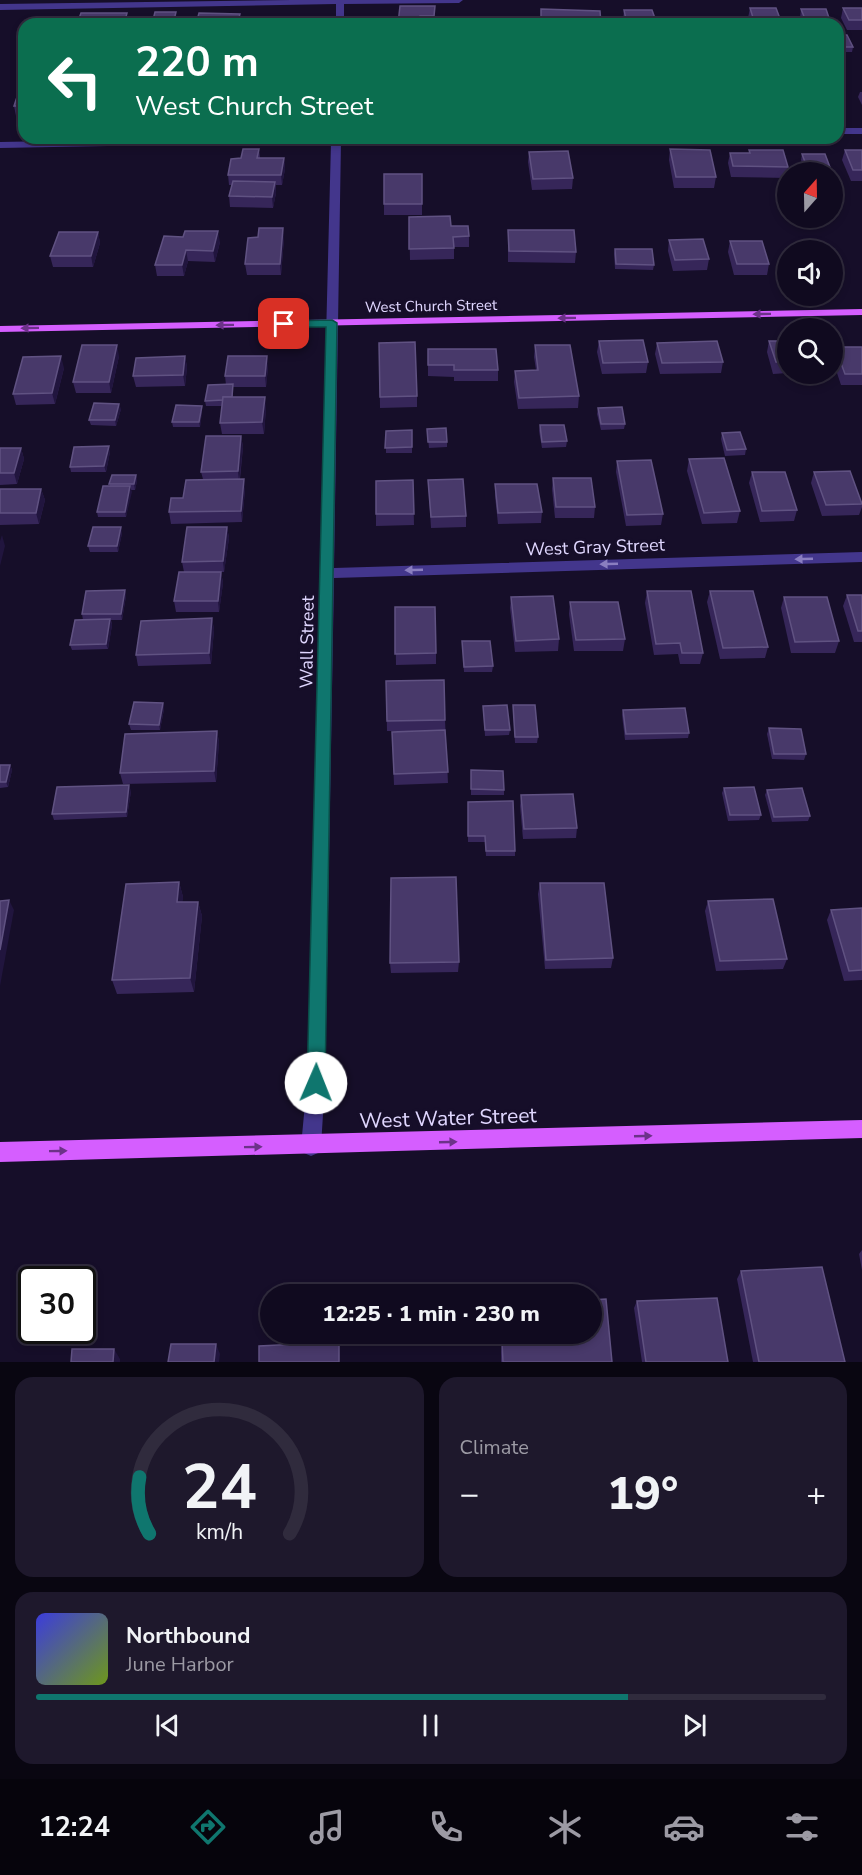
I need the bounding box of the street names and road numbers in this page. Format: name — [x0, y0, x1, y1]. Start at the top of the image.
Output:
street label: West Church Street — [365, 295, 498, 317]
street label: West Gray Street — [525, 533, 666, 561]
street label: Wall Street — [294, 595, 320, 689]
street label: West Water Street — [359, 1101, 538, 1135]

